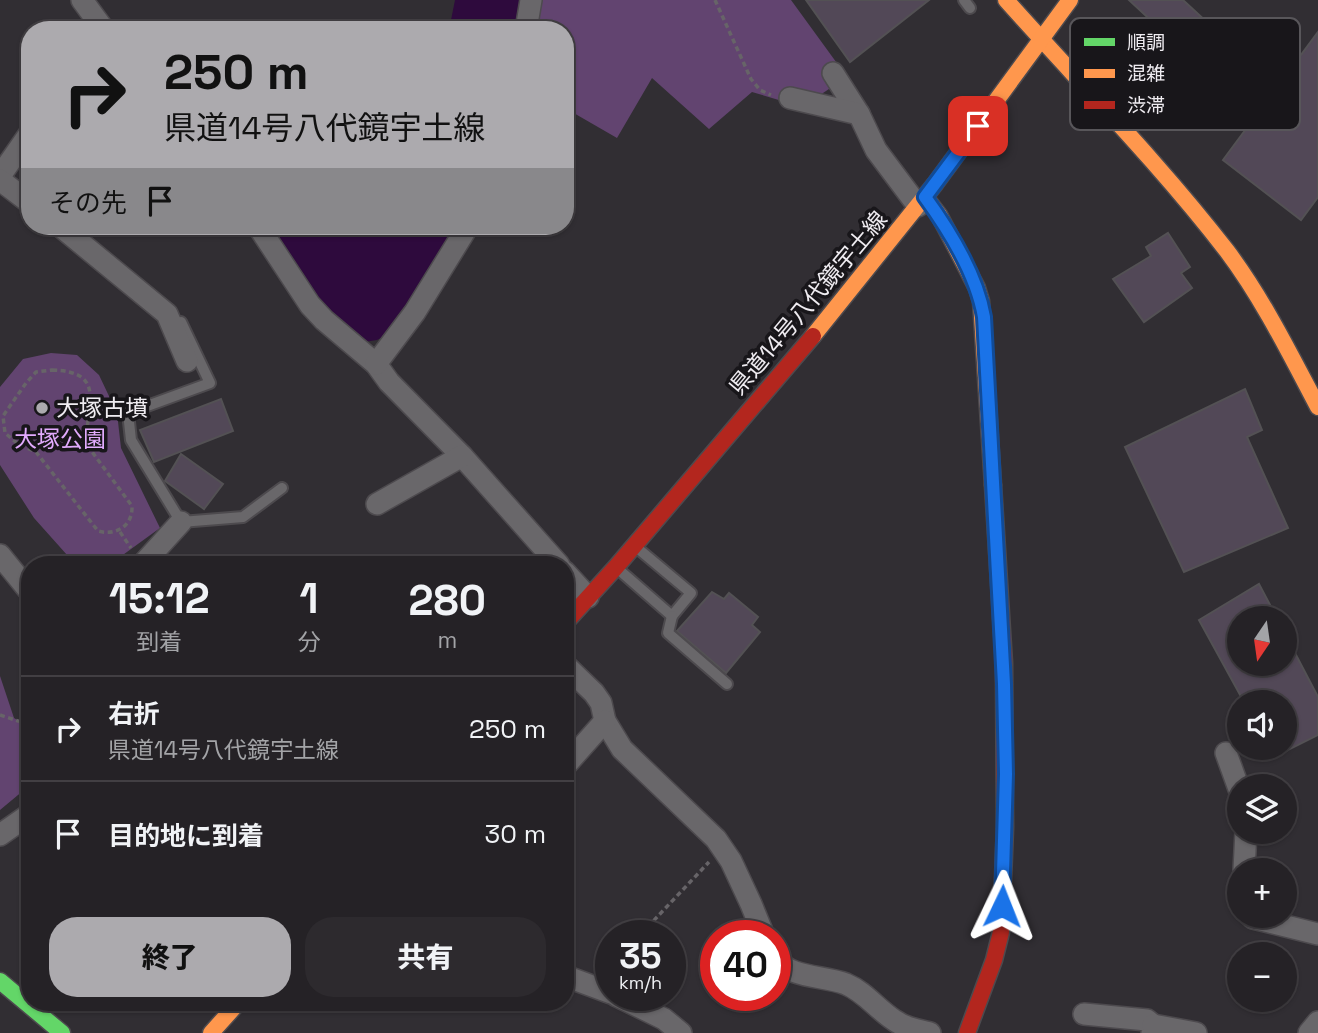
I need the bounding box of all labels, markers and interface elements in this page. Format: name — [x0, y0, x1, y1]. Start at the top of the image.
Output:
legend — [1070, 18, 1300, 130]
text: 順調 — [1127, 30, 1165, 55]
text: 250 m — [164, 41, 309, 103]
icon: right — [49, 49, 140, 140]
text: 混雑 — [1127, 61, 1165, 86]
text: 渋滞 — [1127, 93, 1165, 118]
pin — [948, 96, 1008, 156]
icon: arrive — [959, 107, 997, 145]
text: 県道14号八代鏡宇土線 — [164, 108, 485, 148]
icon: arrive — [141, 182, 179, 220]
text: その先 — [49, 186, 127, 220]
street label: 県道14号八代鏡宇土線 — [722, 205, 894, 401]
place label: 大塚古墳 — [56, 393, 148, 423]
marker: 大塚古墳 — [34, 400, 50, 416]
park label: 大塚公園 — [14, 424, 106, 454]
text: 15:12 — [109, 572, 210, 625]
text: 1 — [300, 572, 319, 625]
text: 280 — [409, 574, 486, 627]
north arrow — [1227, 606, 1297, 676]
map controls — [1227, 606, 1297, 1012]
text: m — [437, 625, 457, 655]
text: 到着 — [136, 627, 182, 657]
text: 分 — [298, 627, 321, 657]
button: sound — [1227, 690, 1297, 760]
text: 右折 — [108, 697, 160, 731]
icon: right — [49, 710, 87, 748]
text: 250 m — [469, 712, 546, 746]
text: 県道14号八代鏡宇土線 — [108, 735, 339, 765]
button: layers — [1227, 774, 1297, 844]
icon: arrive — [49, 815, 87, 853]
text: 30 m — [485, 817, 546, 851]
text: 目的地に到着 — [108, 819, 264, 853]
button: + — [1227, 858, 1297, 928]
position arrow — [965, 869, 1039, 943]
button: 終了 — [49, 917, 291, 997]
button: 共有 — [305, 917, 546, 997]
speed limit sign: 40 — [700, 920, 791, 1011]
text: 35 — [619, 934, 662, 978]
button: − — [1227, 942, 1297, 1012]
text: km/h — [619, 971, 662, 994]

